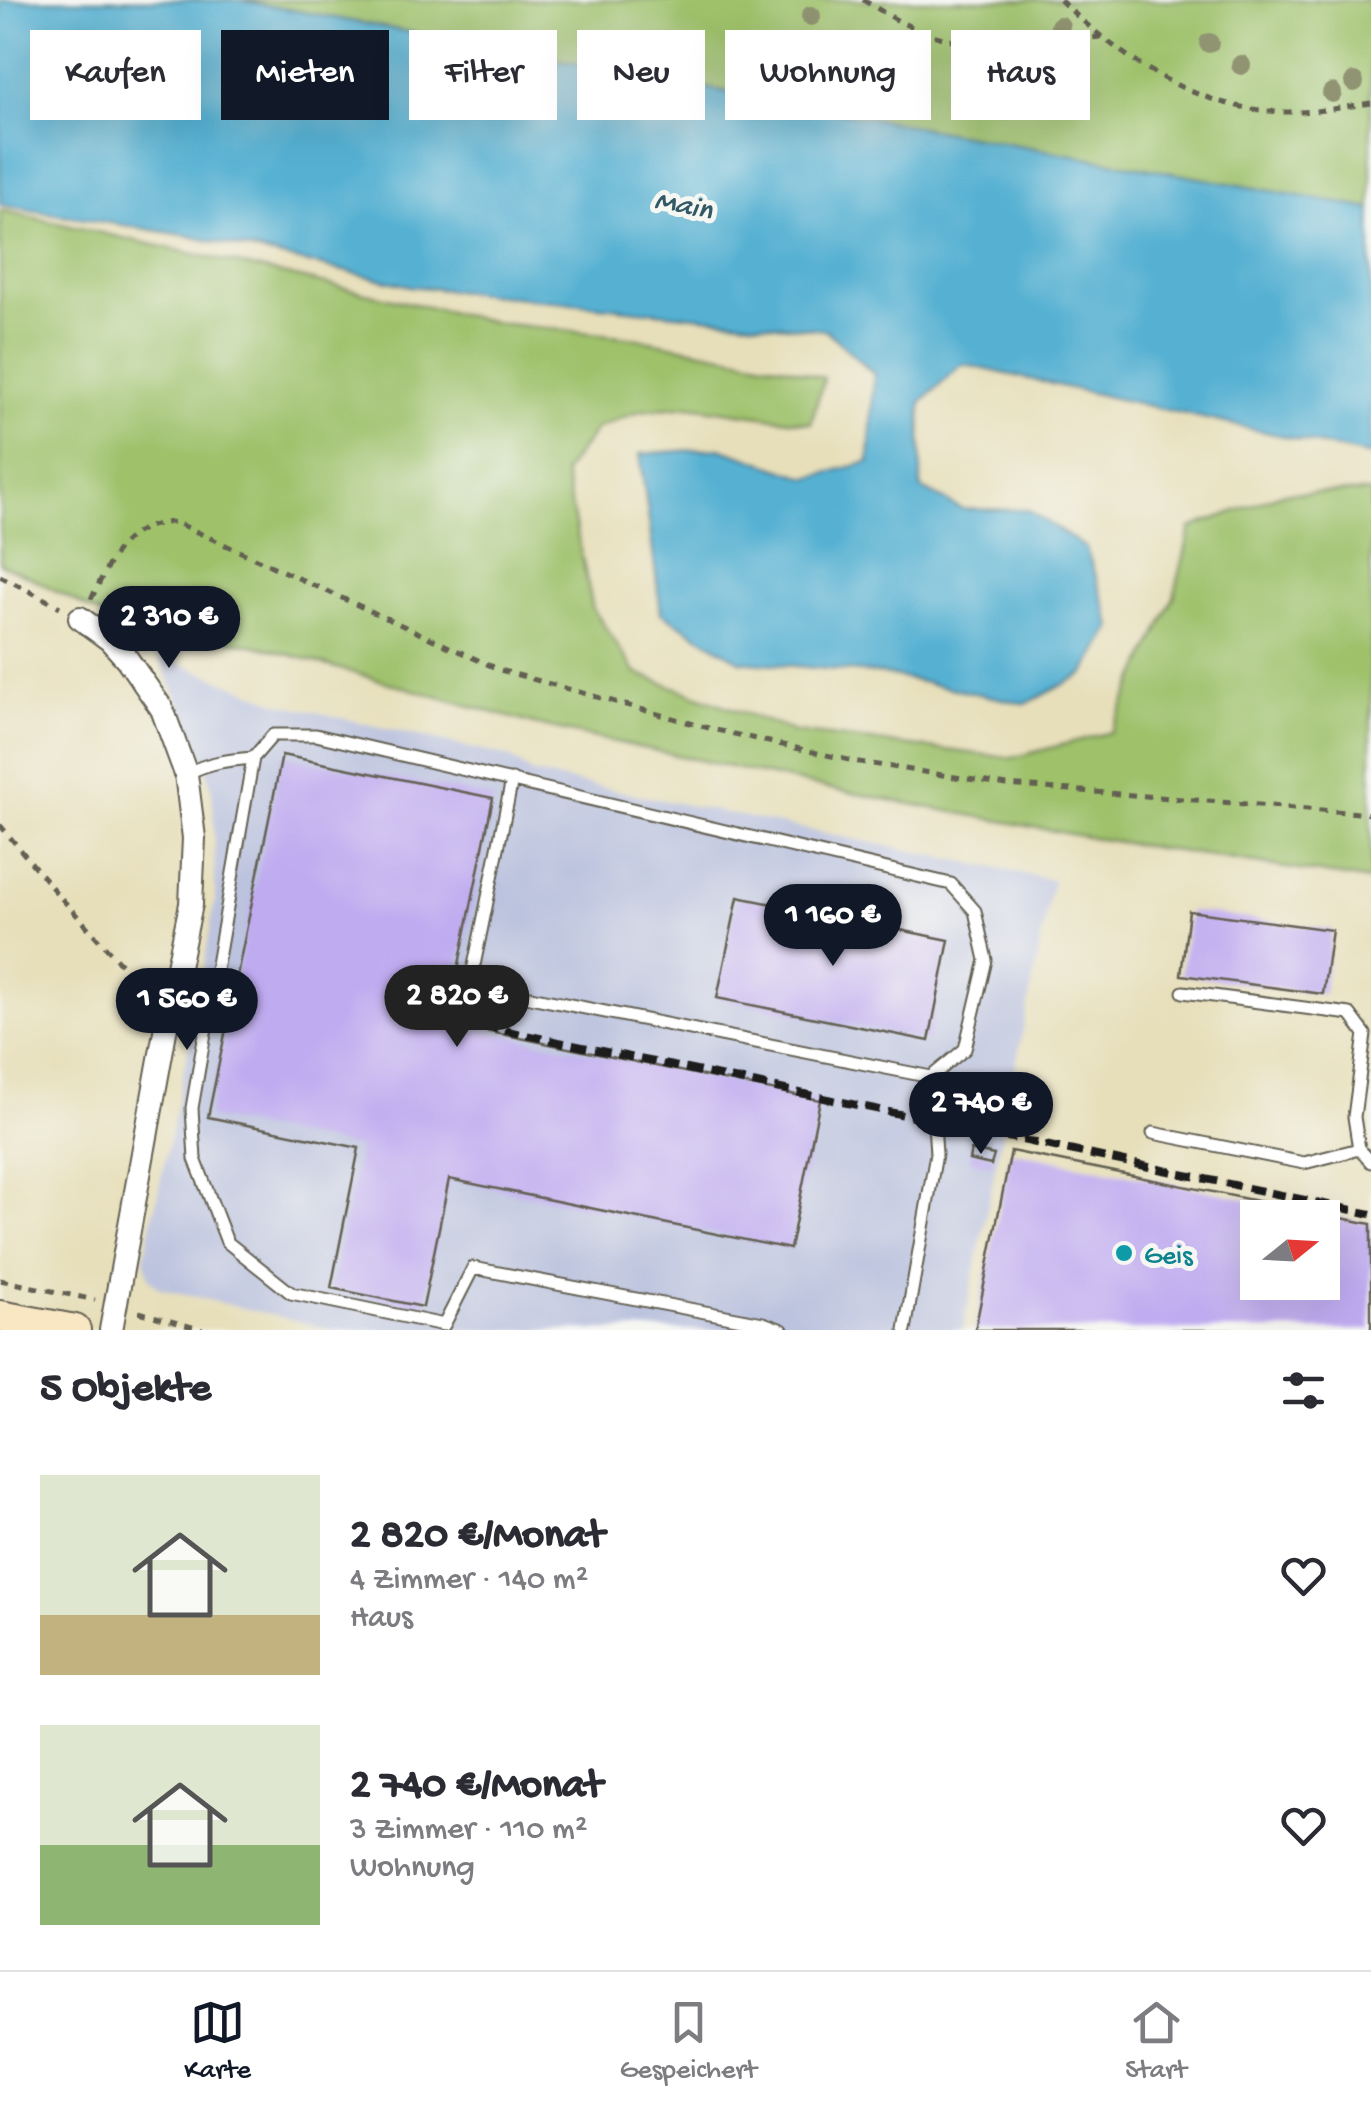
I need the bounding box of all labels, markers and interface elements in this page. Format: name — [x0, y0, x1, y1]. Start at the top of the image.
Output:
chip: Kaufen — [30, 30, 201, 120]
chip: Mieten — [221, 30, 389, 120]
chip: Filter — [409, 30, 557, 120]
chip: Neu — [577, 30, 705, 120]
chip: Wohnung — [725, 30, 931, 120]
chip: Haus — [951, 30, 1090, 120]
water label: Main — [651, 185, 716, 230]
pin: 2 310 € — [77, 586, 261, 671]
text: 2 310 € — [120, 599, 218, 637]
pin: 1 160 € — [741, 884, 925, 969]
text: 1 160 € — [786, 897, 880, 935]
pin: 2 820 € — [365, 965, 549, 1050]
pin: 1 560 € — [95, 968, 279, 1053]
text: 2 820 € — [406, 978, 508, 1016]
text: 1 560 € — [138, 981, 236, 1019]
pin: 2 740 € — [889, 1072, 1073, 1157]
text: 2 740 € — [931, 1085, 1031, 1123]
north arrow — [1240, 1200, 1340, 1300]
map controls — [1240, 1200, 1340, 1300]
place label: Geis — [1144, 1241, 1193, 1274]
marker: Geis — [1113, 1242, 1135, 1264]
icon: filters — [1276, 1363, 1331, 1418]
text: 5 Objekte — [40, 1366, 211, 1415]
text: 2 820 €/Monat — [350, 1513, 604, 1562]
icon: home — [120, 1515, 240, 1635]
icon: heart — [1276, 1548, 1331, 1603]
text: 4 Zimmer · 140 m² — [350, 1562, 588, 1600]
text: Haus — [350, 1600, 413, 1638]
text: 2 740 €/Monat — [350, 1763, 603, 1812]
icon: home — [120, 1765, 240, 1885]
icon: heart — [1276, 1798, 1331, 1853]
text: 3 Zimmer · 110 m² — [350, 1812, 587, 1850]
text: Wohnung — [350, 1850, 475, 1888]
tab: Karte — [184, 1995, 251, 2088]
tab: Gespeichert — [620, 1995, 757, 2088]
tab: Start — [1125, 1995, 1187, 2088]

